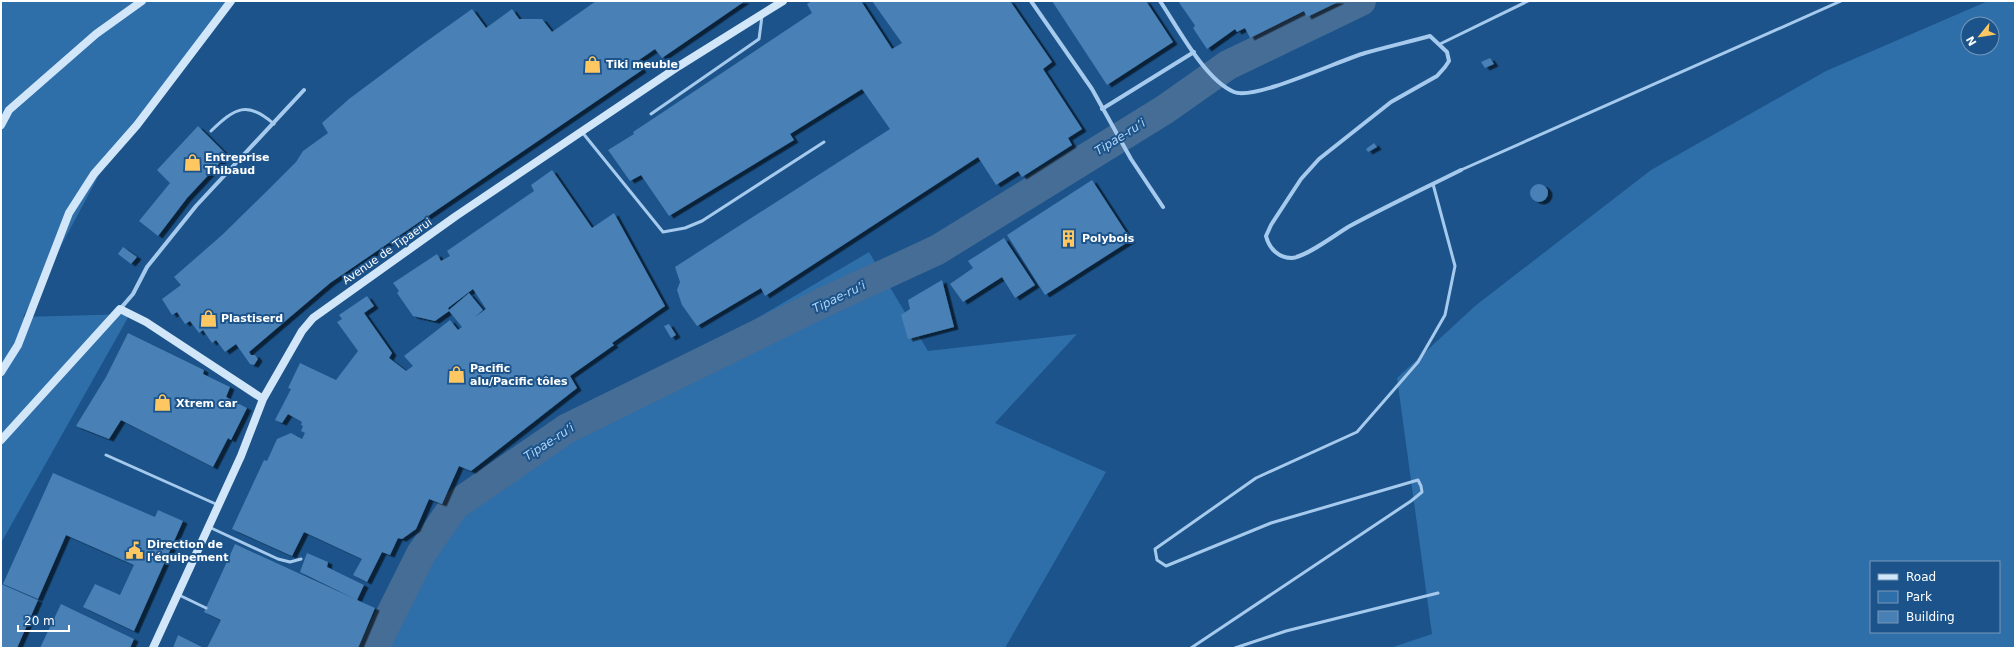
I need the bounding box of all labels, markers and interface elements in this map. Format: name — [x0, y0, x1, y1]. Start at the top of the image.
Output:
north arrow — [1960, 16, 2000, 56]
text: N — [1964, 34, 1980, 48]
shop icon: Tiki meuble — [583, 54, 603, 74]
place label: Tiki meuble — [606, 58, 678, 71]
water label: Tipae-ru’i — [1092, 116, 1148, 158]
place label: Entreprise Thibaud — [205, 151, 270, 177]
shop icon: Entreprise Thibaud — [182, 153, 202, 173]
street label: Avenue de Tipaerui — [340, 216, 434, 287]
building icon: Polybois — [1059, 228, 1079, 248]
place label: Polybois — [1082, 232, 1135, 245]
water label: Tipae-ru’i — [810, 278, 868, 316]
shop icon: Plastiserd — [198, 308, 218, 328]
place label: Plastiserd — [221, 312, 283, 325]
place label: Pacific alu/Pacific tôles — [470, 362, 568, 388]
shop icon: Pacific alu/Pacific tôles — [447, 364, 467, 384]
shop icon: Xtrem car — [153, 393, 173, 413]
place label: Xtrem car — [176, 397, 238, 410]
water label: Tipae-ru’i — [521, 420, 577, 463]
place label: Direction de l'équipement — [147, 538, 228, 564]
public building icon: Direction de l'équipement — [124, 540, 144, 560]
legend — [1870, 561, 2000, 633]
text: Road — [1906, 570, 1936, 584]
text: Park — [1906, 590, 1932, 604]
scale bar — [18, 607, 69, 633]
text: Building — [1906, 610, 1955, 624]
text: 20 m — [24, 614, 55, 628]

